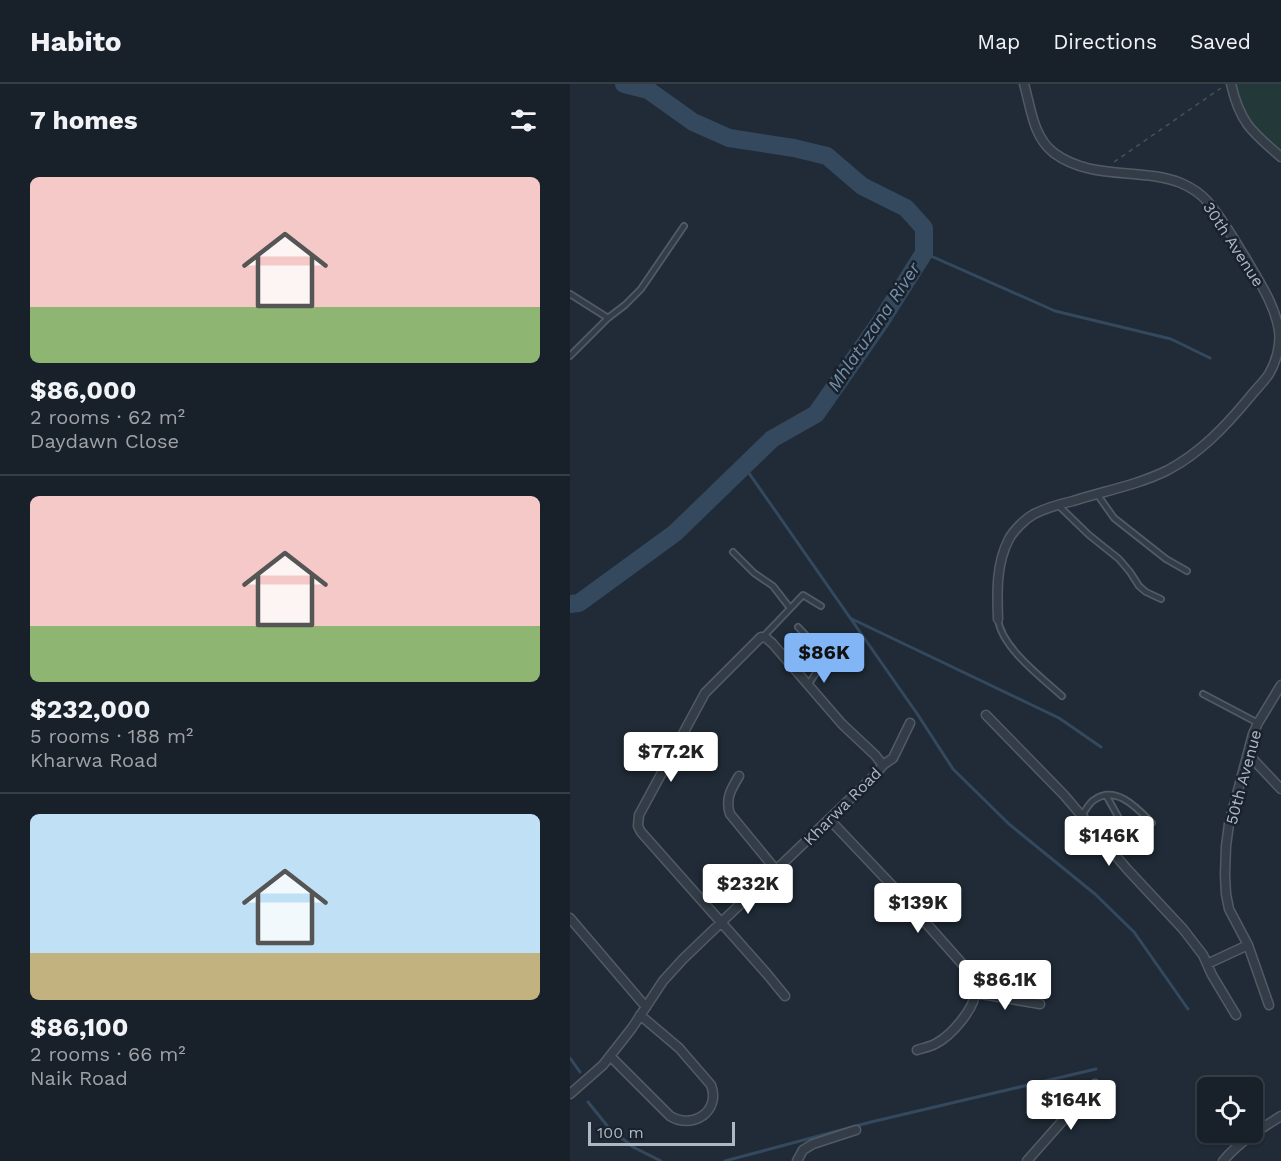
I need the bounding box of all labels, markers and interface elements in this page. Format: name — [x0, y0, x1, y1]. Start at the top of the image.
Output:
text: Habito — [30, 25, 122, 58]
text: Map — [977, 29, 1020, 54]
text: Directions — [1053, 29, 1157, 54]
text: Saved — [1190, 29, 1251, 54]
icon: filters — [507, 104, 540, 137]
text: 7 homes — [30, 105, 138, 135]
street label: 30th Avenue — [1199, 198, 1268, 290]
icon: home — [231, 216, 339, 324]
water label: Mhlatuzana River — [823, 258, 925, 395]
text: $86,000 — [30, 375, 137, 405]
text: 2 rooms · 62 m² — [30, 405, 185, 429]
text: Daydawn Close — [30, 429, 179, 453]
icon: home — [231, 535, 339, 643]
pin: $86K — [788, 633, 860, 684]
text: $86K — [798, 640, 850, 664]
text: $232,000 — [30, 694, 151, 724]
text: 5 rooms · 188 m² — [30, 724, 193, 748]
street label: 50th Avenue — [1222, 728, 1265, 827]
pin: $77.2K — [622, 732, 720, 783]
text: $77.2K — [638, 739, 704, 763]
text: Kharwa Road — [30, 748, 158, 772]
street label: Kharwa Road — [799, 763, 885, 849]
pin: $146K — [1067, 816, 1151, 867]
text: $146K — [1079, 823, 1139, 847]
icon: home — [231, 853, 339, 961]
pin: $232K — [706, 864, 790, 915]
text: $232K — [717, 871, 779, 895]
pin: $139K — [876, 883, 960, 934]
text: $139K — [888, 890, 948, 914]
pin: $86.1K — [956, 960, 1054, 1011]
text: $86.1K — [973, 967, 1037, 991]
text: $86,100 — [30, 1012, 129, 1042]
text: 2 rooms · 66 m² — [30, 1042, 186, 1066]
text: Naik Road — [30, 1066, 128, 1090]
map controls — [1197, 1077, 1263, 1143]
button: locate — [1197, 1077, 1263, 1143]
pin: $164K — [1029, 1080, 1113, 1131]
text: $164K — [1041, 1087, 1101, 1111]
scale bar — [588, 1119, 735, 1146]
text: 100 m — [597, 1123, 644, 1142]

